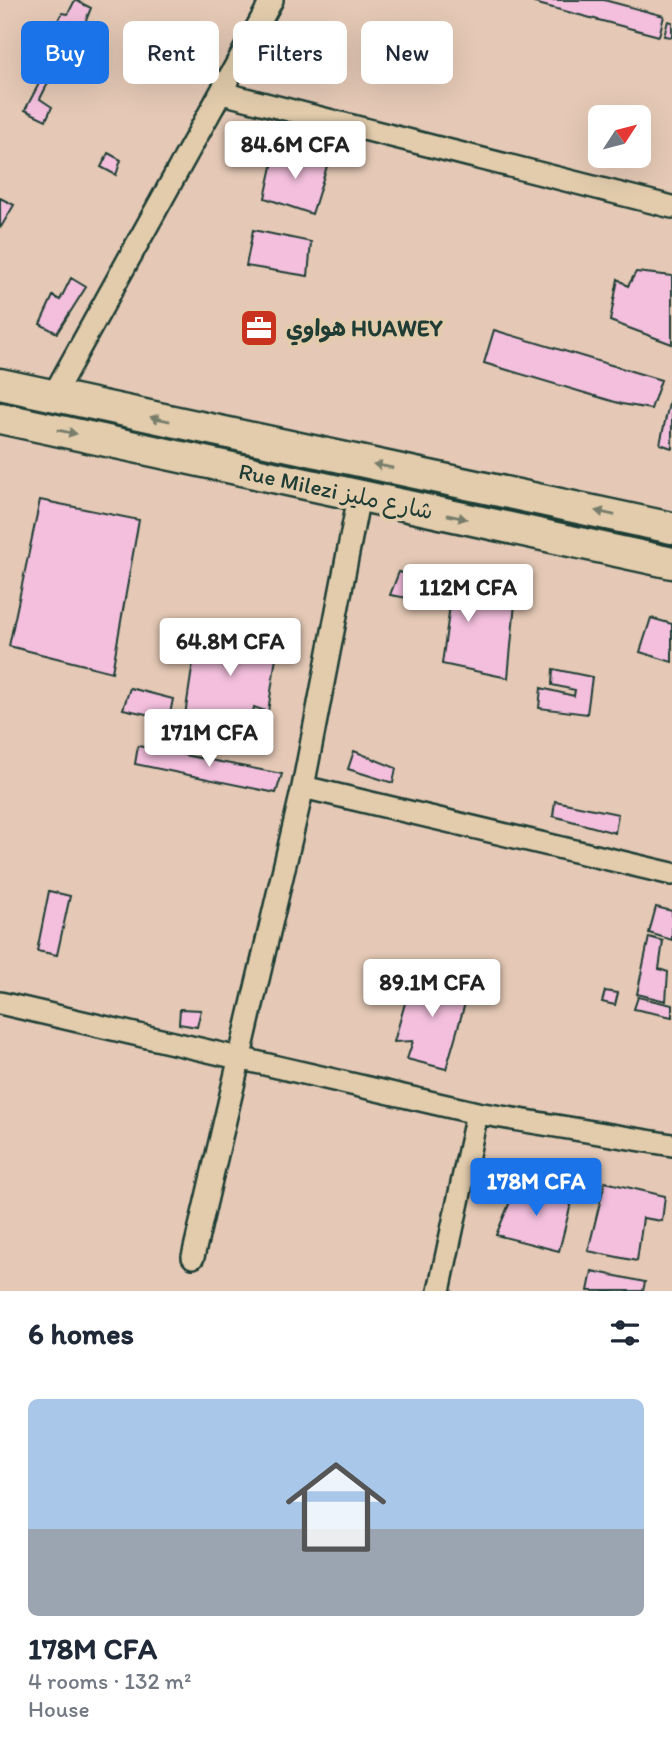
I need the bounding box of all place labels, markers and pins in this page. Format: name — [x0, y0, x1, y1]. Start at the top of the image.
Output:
pin: 84.6M CFA — [215, 122, 375, 181]
office icon: هواوي HUAWEY — [238, 307, 280, 349]
place label: هواوي HUAWEY — [286, 314, 443, 346]
pin: 112M CFA — [396, 564, 540, 624]
pin: 64.8M CFA — [150, 618, 310, 678]
pin: 171M CFA — [137, 710, 281, 769]
pin: 89.1M CFA — [352, 960, 512, 1019]
pin: 178M CFA — [464, 1158, 608, 1218]

